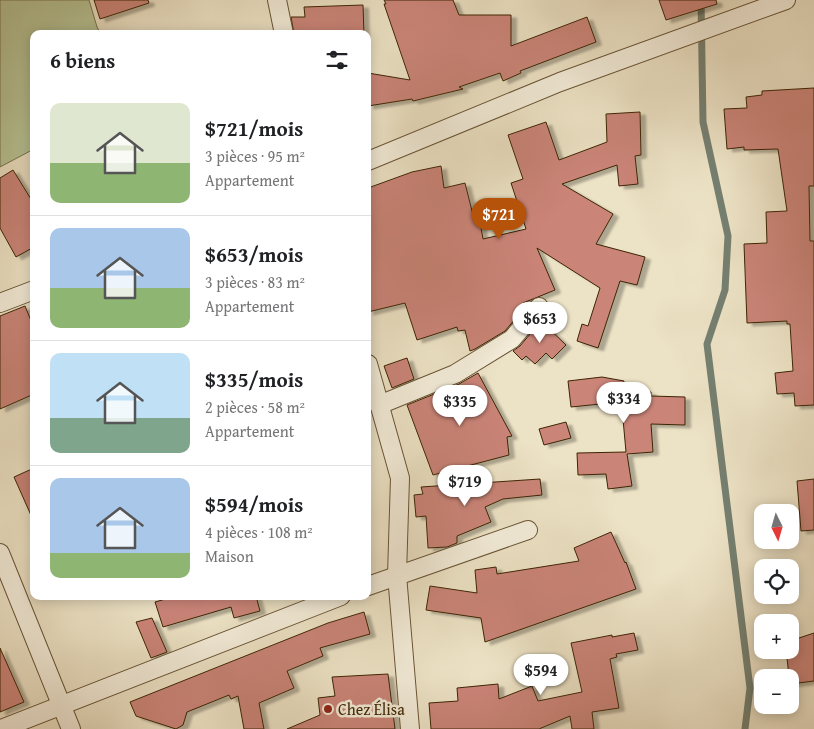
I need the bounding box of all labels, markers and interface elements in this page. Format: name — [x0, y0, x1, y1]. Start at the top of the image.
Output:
text: 6 biens — [50, 45, 115, 76]
icon: filters — [323, 46, 351, 74]
text: $721/mois — [205, 113, 303, 144]
icon: home — [90, 123, 150, 183]
text: 3 pièces · 95 m² — [205, 144, 305, 168]
text: Appartement — [205, 168, 295, 192]
pin: $721 — [469, 198, 529, 240]
text: $721 — [482, 202, 516, 226]
text: $653/mois — [205, 239, 303, 270]
icon: home — [90, 248, 150, 308]
text: 3 pièces · 83 m² — [205, 270, 305, 294]
text: Appartement — [205, 294, 295, 318]
pin: $653 — [510, 302, 570, 344]
text: $653 — [523, 306, 557, 330]
text: $335/mois — [205, 364, 303, 395]
icon: home — [90, 373, 150, 433]
pin: $334 — [594, 382, 654, 424]
pin: $335 — [430, 384, 490, 427]
text: $334 — [607, 386, 641, 410]
text: $335 — [443, 389, 477, 413]
text: 2 pièces · 58 m² — [205, 395, 305, 419]
text: Appartement — [205, 419, 295, 443]
pin: $719 — [435, 464, 495, 507]
text: $719 — [448, 469, 482, 493]
text: $594/mois — [205, 489, 303, 520]
icon: home — [90, 498, 150, 558]
north arrow — [754, 504, 799, 549]
map controls — [754, 504, 799, 714]
text: 4 pièces · 108 m² — [205, 520, 313, 544]
text: Maison — [205, 544, 254, 568]
button: locate — [754, 559, 799, 604]
button: + — [754, 614, 799, 659]
pin: $594 — [511, 654, 571, 696]
text: $594 — [524, 658, 558, 682]
button: − — [754, 669, 799, 714]
place label: Chez Élisa — [338, 697, 405, 721]
marker: Chez Élisa — [322, 703, 334, 715]

